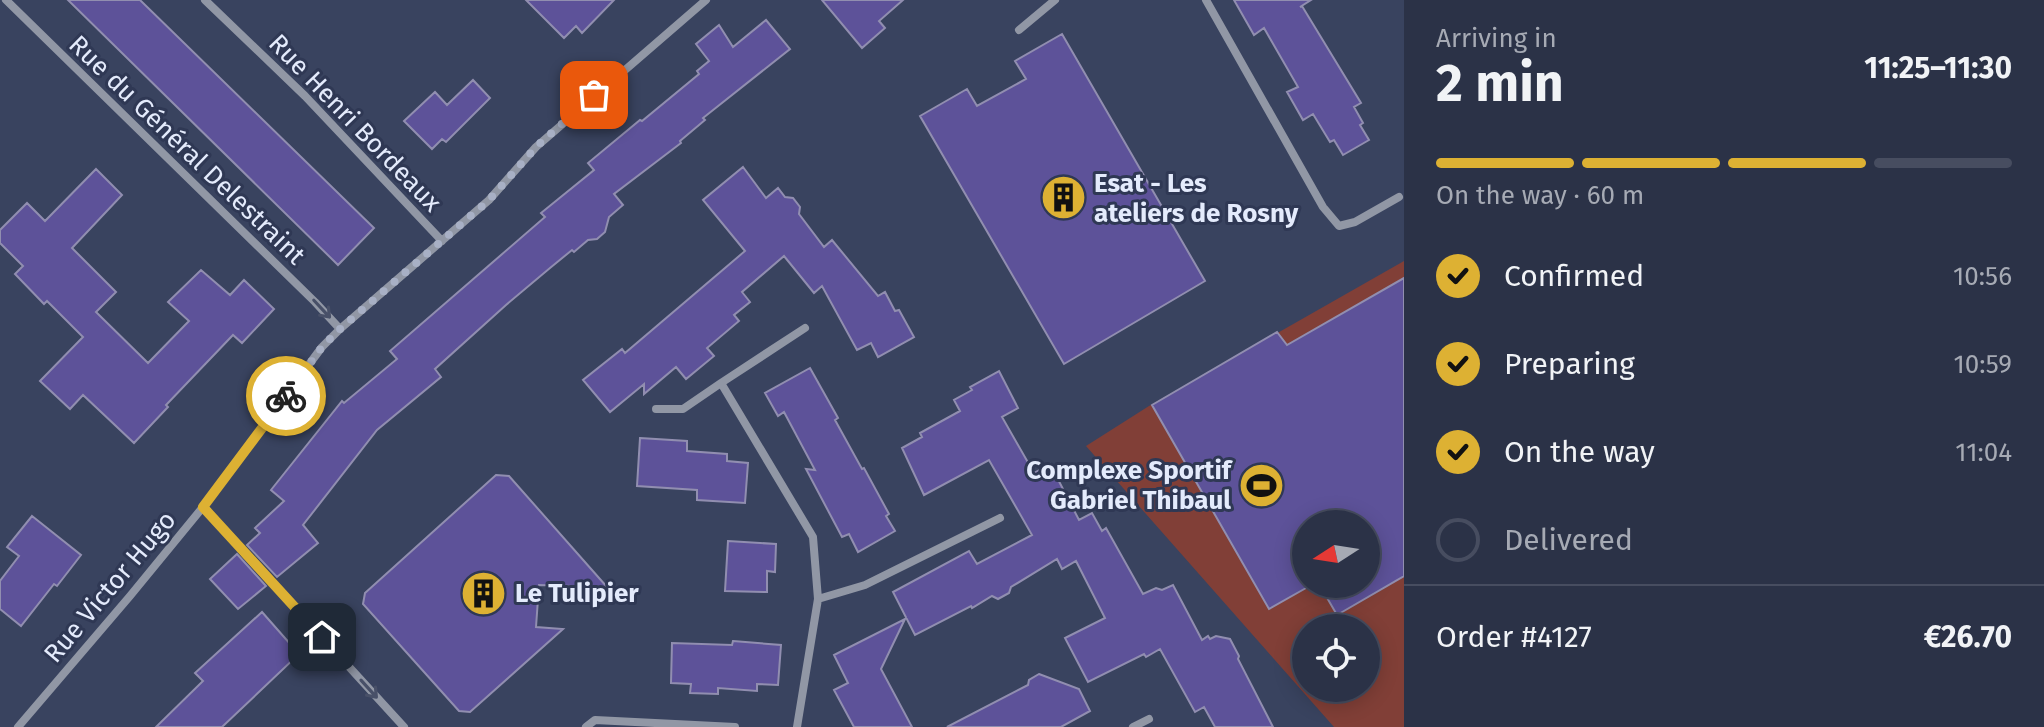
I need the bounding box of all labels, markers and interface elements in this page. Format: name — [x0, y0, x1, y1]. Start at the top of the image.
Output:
text: Arriving in — [1436, 23, 1557, 54]
street label: Rue Henri Bordeaux — [262, 28, 448, 219]
street label: Rue du Général Delestraint — [62, 29, 312, 271]
text: 11:25–11:30 — [1864, 50, 2012, 86]
text: 2 min — [1436, 52, 1564, 115]
pin — [560, 61, 628, 129]
icon: bag — [572, 73, 616, 117]
place label: Esat - Les ateliers de Rosny — [1094, 168, 1299, 229]
building icon: Esat - Les ateliers de Rosny — [1039, 174, 1087, 222]
text: On the way · 60 m — [1436, 180, 1644, 211]
icon: check — [1436, 254, 1480, 298]
text: Confirmed — [1504, 258, 1644, 294]
text: 10:56 — [1953, 261, 2012, 292]
one-way arrow — [312, 299, 330, 319]
icon: check — [1436, 342, 1480, 386]
text: Preparing — [1504, 346, 1635, 382]
text: 10:59 — [1954, 349, 2012, 380]
courier — [246, 356, 326, 436]
icon: bike — [264, 374, 308, 418]
icon: check — [1436, 430, 1480, 474]
text: On the way — [1504, 434, 1655, 470]
text: 11:04 — [1955, 437, 2012, 468]
place label: Complexe Sportif Gabriel Thibaul — [1026, 455, 1234, 516]
sports icon: Complexe Sportif Gabriel Thibaul — [1238, 461, 1286, 509]
street label: Rue Victor Hugo — [38, 505, 182, 669]
north arrow — [1292, 510, 1380, 598]
map controls — [1292, 510, 1380, 702]
text: Delivered — [1504, 522, 1633, 558]
building icon: Le Tulipier — [460, 569, 508, 617]
place label: Le Tulipier — [515, 578, 639, 609]
pin — [288, 603, 356, 671]
button: locate — [1292, 614, 1380, 702]
icon: home — [300, 615, 344, 659]
text: Order #4127 — [1436, 619, 1592, 655]
text: €26.70 — [1924, 619, 2012, 655]
one-way arrow — [360, 679, 379, 699]

